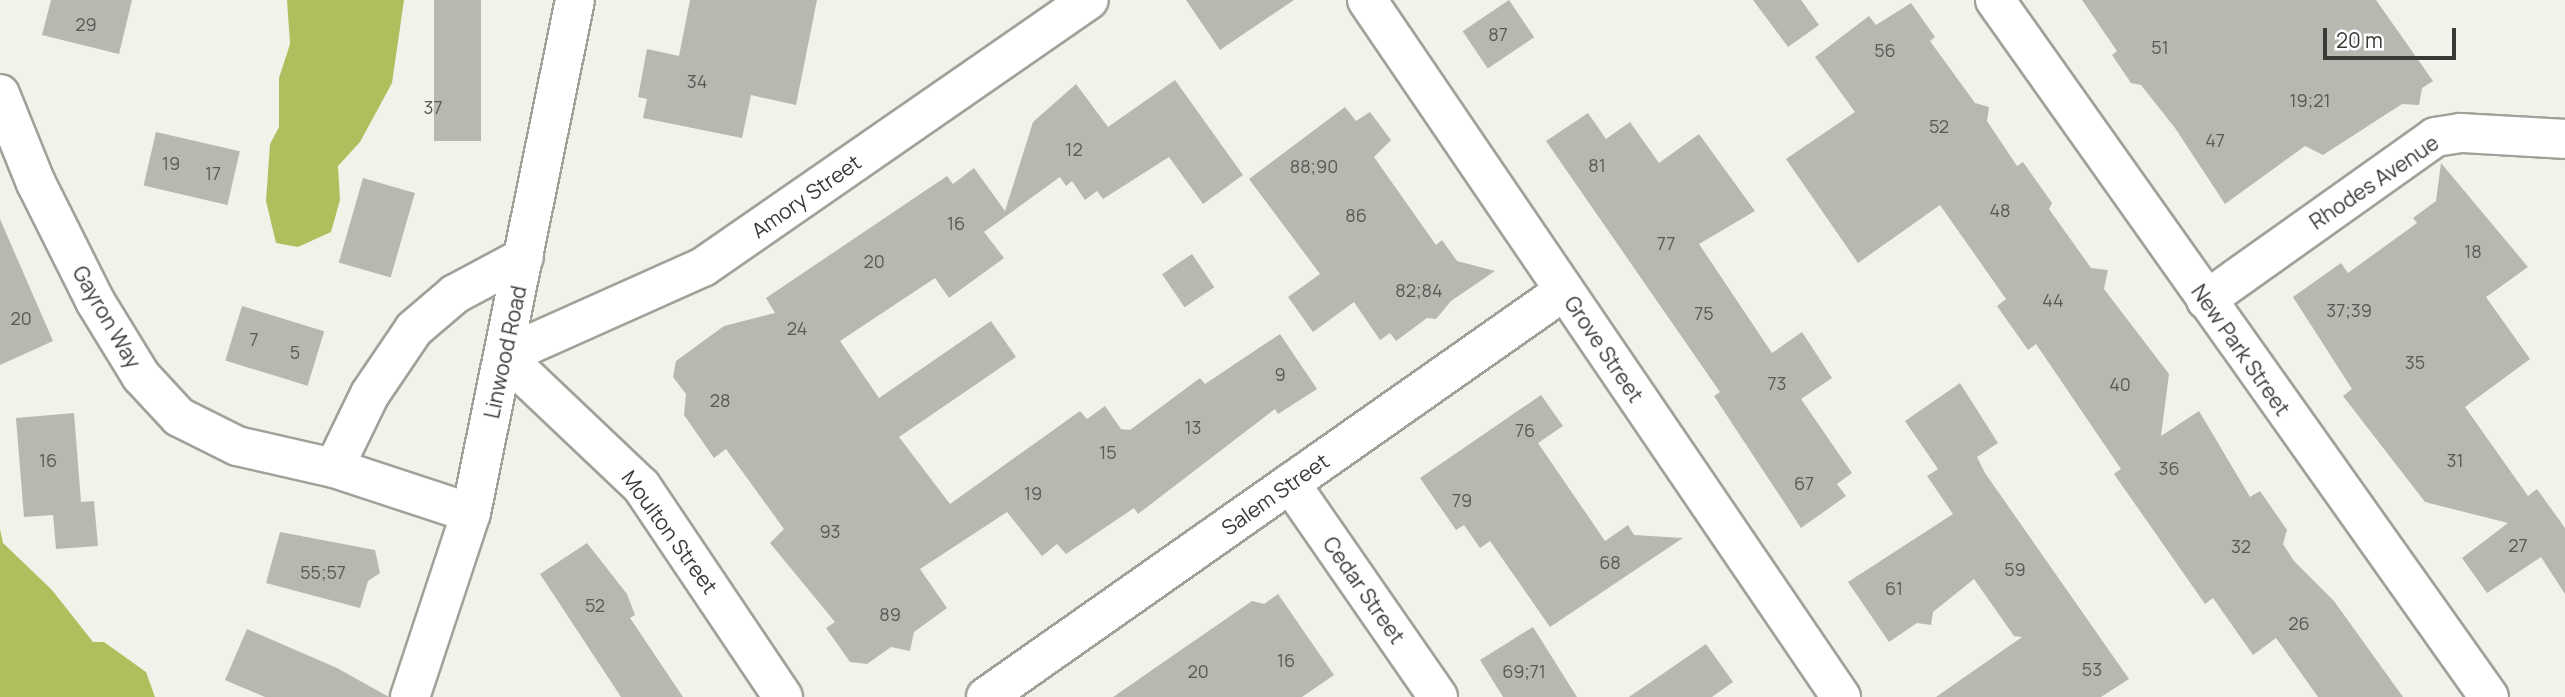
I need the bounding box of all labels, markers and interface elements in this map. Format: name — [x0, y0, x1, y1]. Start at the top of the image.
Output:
house number: 29 — [75, 13, 97, 35]
scale bar — [2327, 14, 2460, 58]
house number: 87 — [1488, 23, 1508, 45]
text: 20 m — [2336, 26, 2383, 54]
house number: 51 — [2151, 36, 2169, 58]
house number: 56 — [1874, 39, 1896, 61]
house number: 34 — [687, 70, 707, 92]
house number: 19;21 — [2290, 89, 2330, 111]
house number: 37 — [424, 96, 442, 118]
house number: 52 — [1929, 115, 1949, 137]
house number: 47 — [2205, 129, 2225, 151]
street label: Rhodes Avenue — [2305, 130, 2443, 234]
house number: 12 — [1065, 138, 1083, 160]
street label: Amory Street — [746, 149, 866, 243]
house number: 19 — [162, 152, 180, 174]
house number: 81 — [1588, 154, 1606, 176]
house number: 88;90 — [1290, 155, 1338, 177]
house number: 17 — [205, 162, 221, 184]
house number: 48 — [1989, 199, 2011, 221]
house number: 86 — [1345, 204, 1367, 226]
house number: 16 — [947, 212, 965, 234]
house number: 77 — [1657, 232, 1675, 254]
house number: 18 — [2464, 240, 2482, 262]
house number: 20 — [863, 250, 885, 272]
street label: Gayron Way — [68, 261, 146, 373]
house number: 82;84 — [1395, 279, 1443, 301]
street label: New Park Street — [2186, 280, 2296, 420]
street label: Linwood Road — [479, 283, 531, 421]
house number: 44 — [2042, 289, 2064, 311]
street label: Grove Street — [1559, 291, 1649, 407]
house number: 37;39 — [2326, 299, 2372, 321]
house number: 75 — [1694, 302, 1714, 324]
house number: 20 — [10, 307, 32, 329]
house number: 24 — [787, 317, 807, 339]
house number: 7 — [249, 328, 259, 350]
house number: 5 — [290, 341, 300, 363]
house number: 35 — [2405, 351, 2425, 373]
house number: 9 — [1274, 363, 1286, 385]
house number: 73 — [1768, 372, 1786, 394]
house number: 40 — [2109, 373, 2131, 395]
house number: 28 — [710, 389, 730, 411]
house number: 13 — [1185, 416, 1201, 438]
house number: 76 — [1515, 419, 1535, 441]
house number: 15 — [1099, 441, 1117, 463]
street label: Salem Street — [1217, 448, 1333, 540]
house number: 16 — [39, 449, 57, 471]
house number: 31 — [2447, 449, 2463, 471]
house number: 36 — [2158, 457, 2180, 479]
street label: Moulton Street — [617, 465, 723, 599]
house number: 67 — [1794, 472, 1814, 494]
house number: 19 — [1024, 482, 1042, 504]
house number: 79 — [1452, 489, 1472, 511]
house number: 93 — [819, 520, 841, 542]
street label: Cedar Street — [1318, 532, 1410, 648]
house number: 27 — [2508, 534, 2528, 556]
house number: 32 — [2231, 535, 2251, 557]
house number: 68 — [1599, 551, 1621, 573]
house number: 59 — [2004, 558, 2026, 580]
house number: 55;57 — [300, 561, 346, 583]
house number: 61 — [1885, 577, 1903, 599]
house number: 52 — [585, 594, 605, 616]
house number: 89 — [879, 603, 901, 625]
house number: 26 — [2288, 612, 2310, 634]
house number: 16 — [1277, 649, 1295, 671]
house number: 53 — [2082, 658, 2102, 680]
house number: 20 — [1187, 660, 1209, 682]
house number: 69;71 — [1502, 660, 1546, 682]

